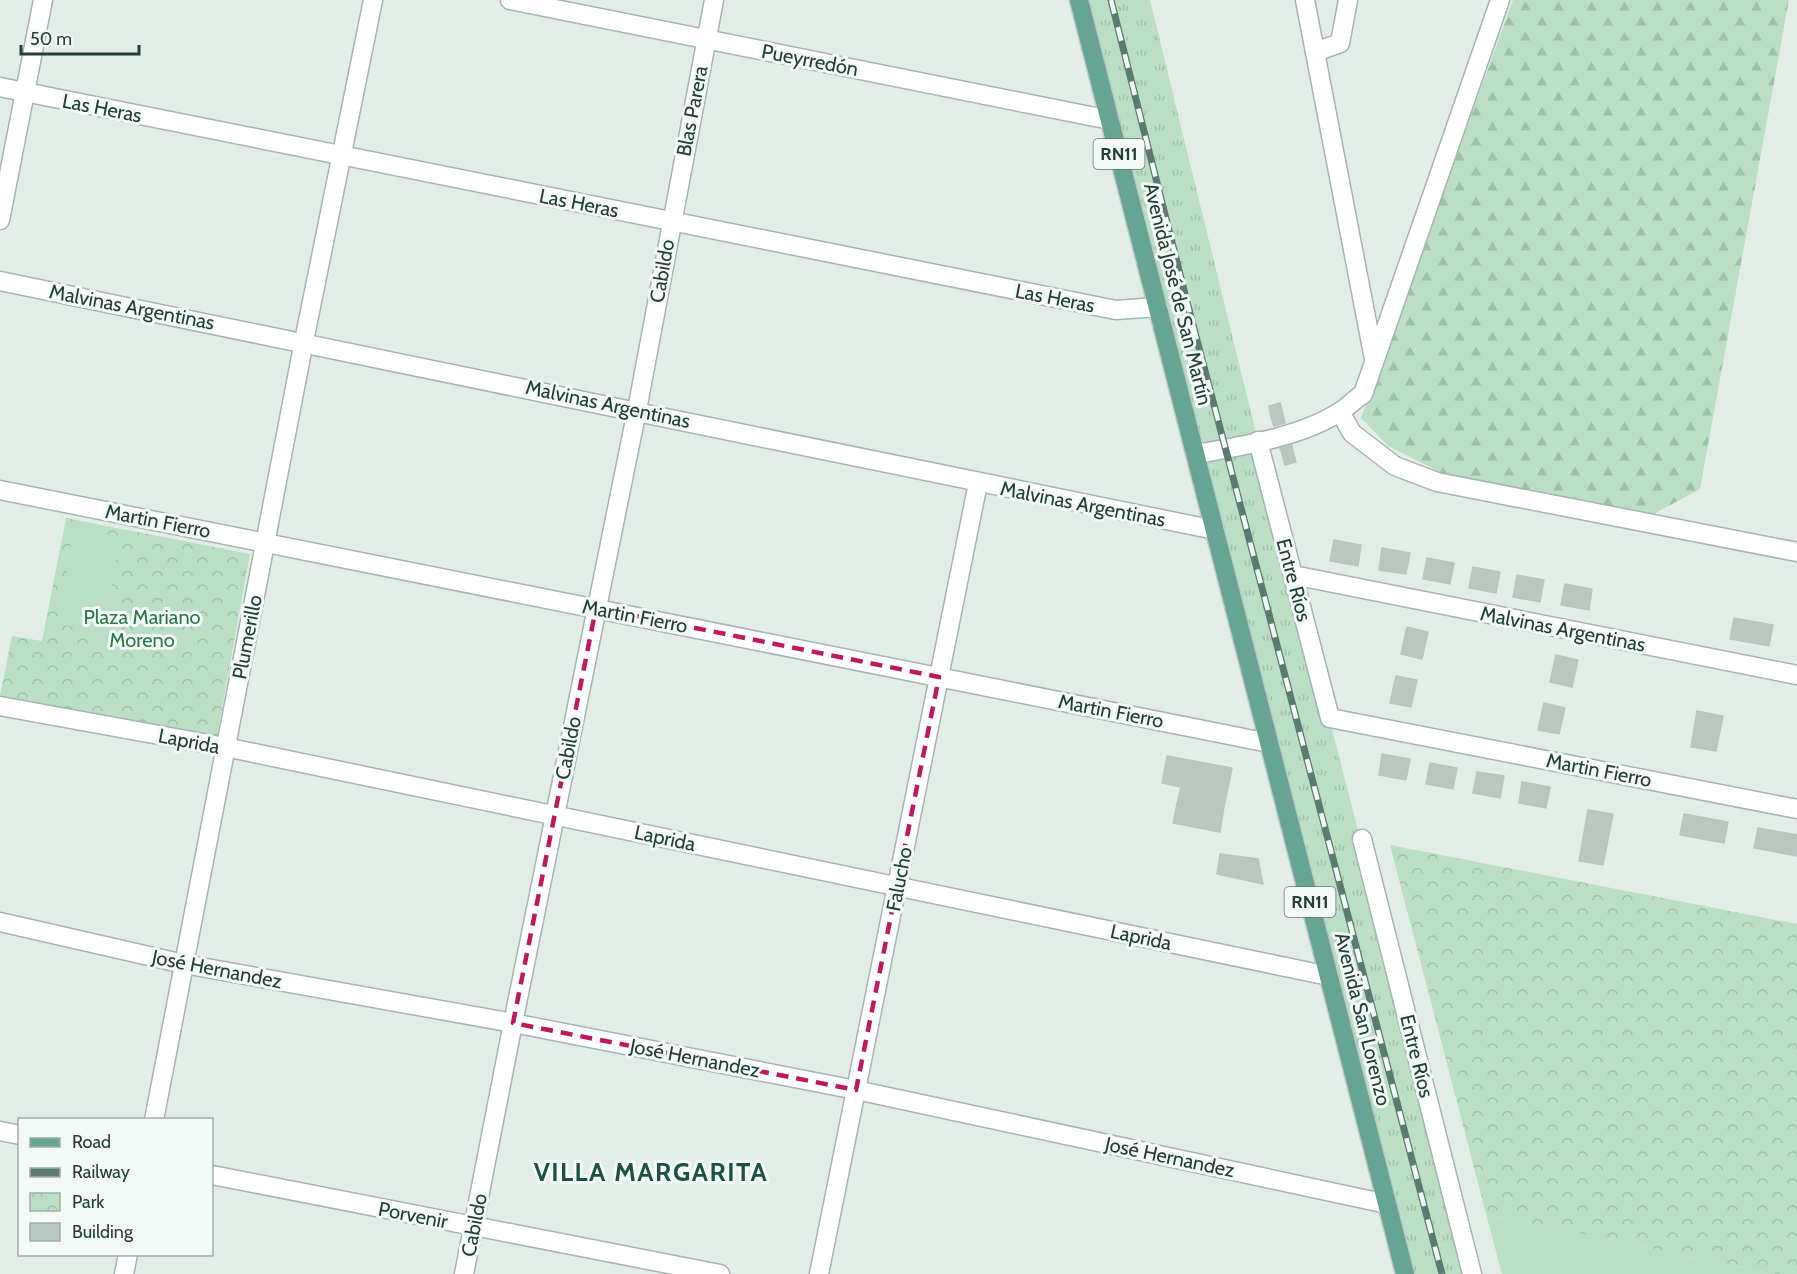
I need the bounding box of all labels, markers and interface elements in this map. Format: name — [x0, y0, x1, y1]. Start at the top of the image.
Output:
scale bar — [21, 18, 140, 56]
text: 50 m — [30, 28, 72, 50]
street label: Pueyrredón — [760, 39, 860, 81]
street label: Blas Parera — [671, 63, 713, 158]
street label: Las Heras — [60, 89, 144, 127]
road number: RN11 — [1094, 139, 1144, 169]
street label: Avenida José de San Martín — [1139, 180, 1217, 408]
street label: Las Heras — [537, 184, 621, 222]
street label: Cabildo — [645, 237, 679, 305]
street label: Malvinas Argentinas — [47, 279, 217, 335]
street label: Las Heras — [1013, 279, 1097, 317]
street label: Malvinas Argentinas — [523, 375, 693, 433]
street label: Malvinas Argentinas — [998, 476, 1168, 532]
street label: Martin Fierro — [103, 499, 213, 543]
street label: Entre Ríos — [1271, 536, 1317, 624]
street label: Plumerillo — [227, 593, 267, 681]
street label: Martin Fierro — [580, 594, 690, 638]
street label: Malvinas Argentinas — [1478, 601, 1648, 657]
park label: Plaza Mariano Moreno — [83, 605, 201, 652]
street label: Martin Fierro — [1056, 689, 1166, 733]
street label: Cabildo — [550, 714, 586, 782]
street label: Laprida — [156, 723, 222, 759]
street label: Martin Fierro — [1544, 748, 1654, 792]
street label: Laprida — [632, 820, 698, 856]
street label: Falucho — [881, 845, 917, 913]
road number: RN11 — [1284, 887, 1336, 917]
street label: Laprida — [1108, 919, 1174, 955]
street label: Avenida San Lorenzo — [1330, 930, 1396, 1108]
street label: José Hernandez — [149, 944, 284, 993]
street label: Entre Ríos — [1395, 1012, 1439, 1100]
street label: José Hernandez — [627, 1033, 762, 1082]
legend — [18, 1118, 213, 1256]
text: Road — [72, 1131, 111, 1153]
street label: José Hernandez — [1102, 1131, 1237, 1182]
district label: VILLA MARGARITA — [534, 1156, 768, 1188]
text: Railway — [72, 1161, 130, 1183]
text: Park — [72, 1191, 105, 1213]
street label: Cabildo — [456, 1191, 492, 1259]
street label: Porvenir — [376, 1197, 450, 1234]
text: Building — [72, 1221, 134, 1243]

